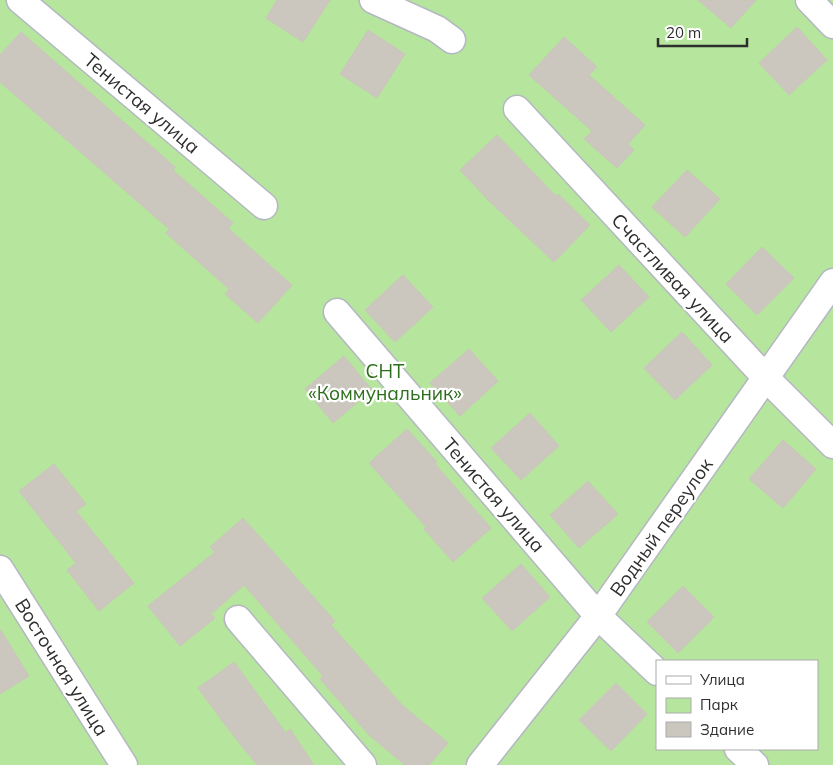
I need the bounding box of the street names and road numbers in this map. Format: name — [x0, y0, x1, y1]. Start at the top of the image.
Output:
street label: Тенистая улица — [79, 48, 205, 158]
street label: Счастливая улица — [607, 208, 739, 348]
street label: Тенистая улица — [438, 433, 550, 557]
street label: Водный переулок — [604, 453, 718, 601]
street label: Восточная улица — [10, 594, 114, 740]

